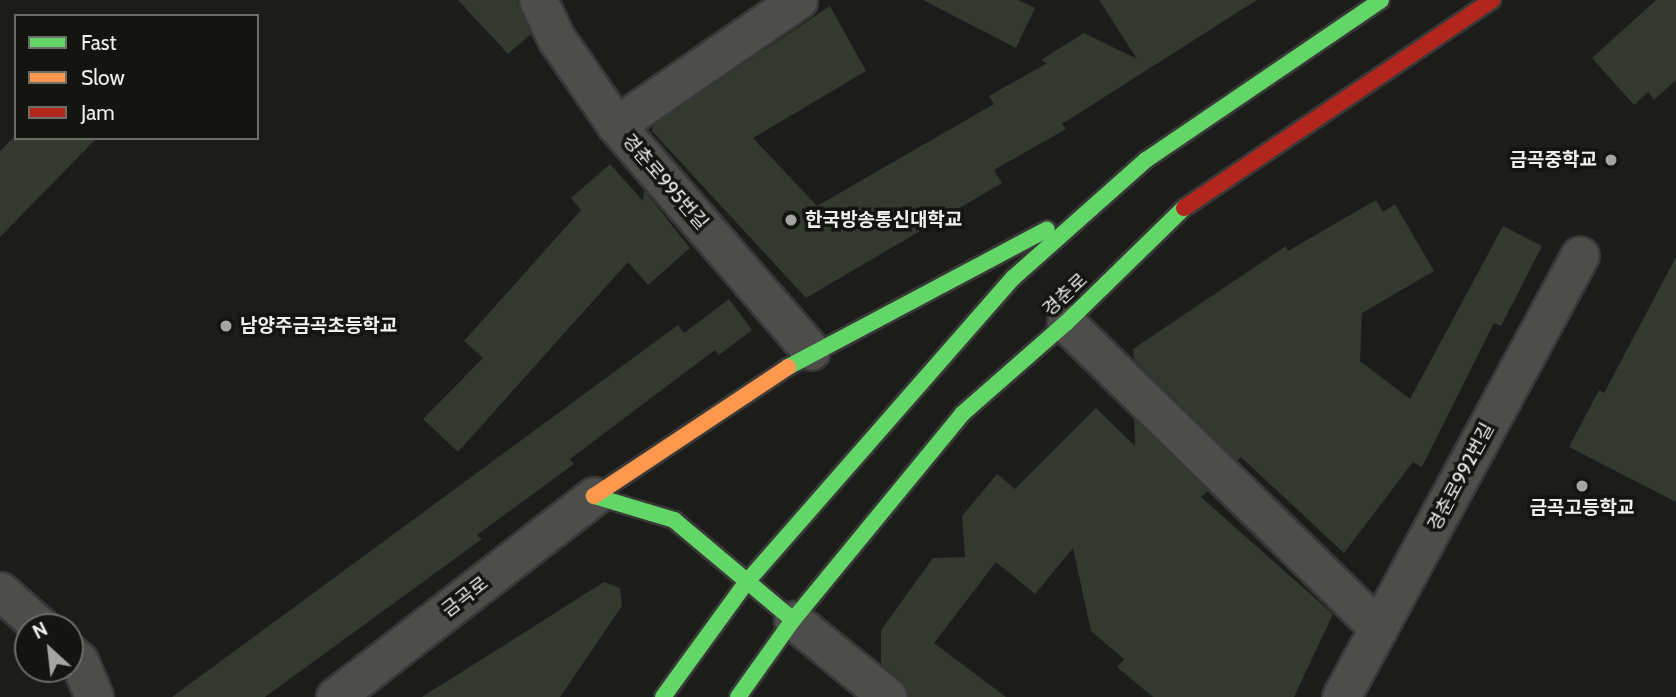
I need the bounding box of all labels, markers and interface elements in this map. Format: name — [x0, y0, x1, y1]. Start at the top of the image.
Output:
legend — [14, 14, 259, 140]
text: Fast — [81, 30, 117, 55]
text: Slow — [81, 65, 125, 90]
text: Jam — [81, 100, 115, 125]
street label: 경춘로995번길 — [617, 130, 713, 234]
place label: 금곡중학교 — [1510, 149, 1597, 171]
marker: 금곡중학교 — [1603, 152, 1619, 168]
place label: 한국방송통신대학교 — [805, 209, 962, 231]
marker: 한국방송통신대학교 — [783, 212, 799, 228]
street label: 경춘로 — [1038, 269, 1092, 321]
place label: 남양주금곡초등학교 — [240, 315, 397, 337]
marker: 남양주금곡초등학교 — [218, 318, 234, 334]
street label: 경춘로992번길 — [1423, 419, 1499, 535]
marker: 금곡고등학교 — [1574, 478, 1590, 494]
place label: 금곡고등학교 — [1530, 497, 1634, 519]
street label: 금곡로 — [437, 572, 493, 622]
north arrow — [14, 613, 84, 683]
text: N — [29, 617, 51, 644]

